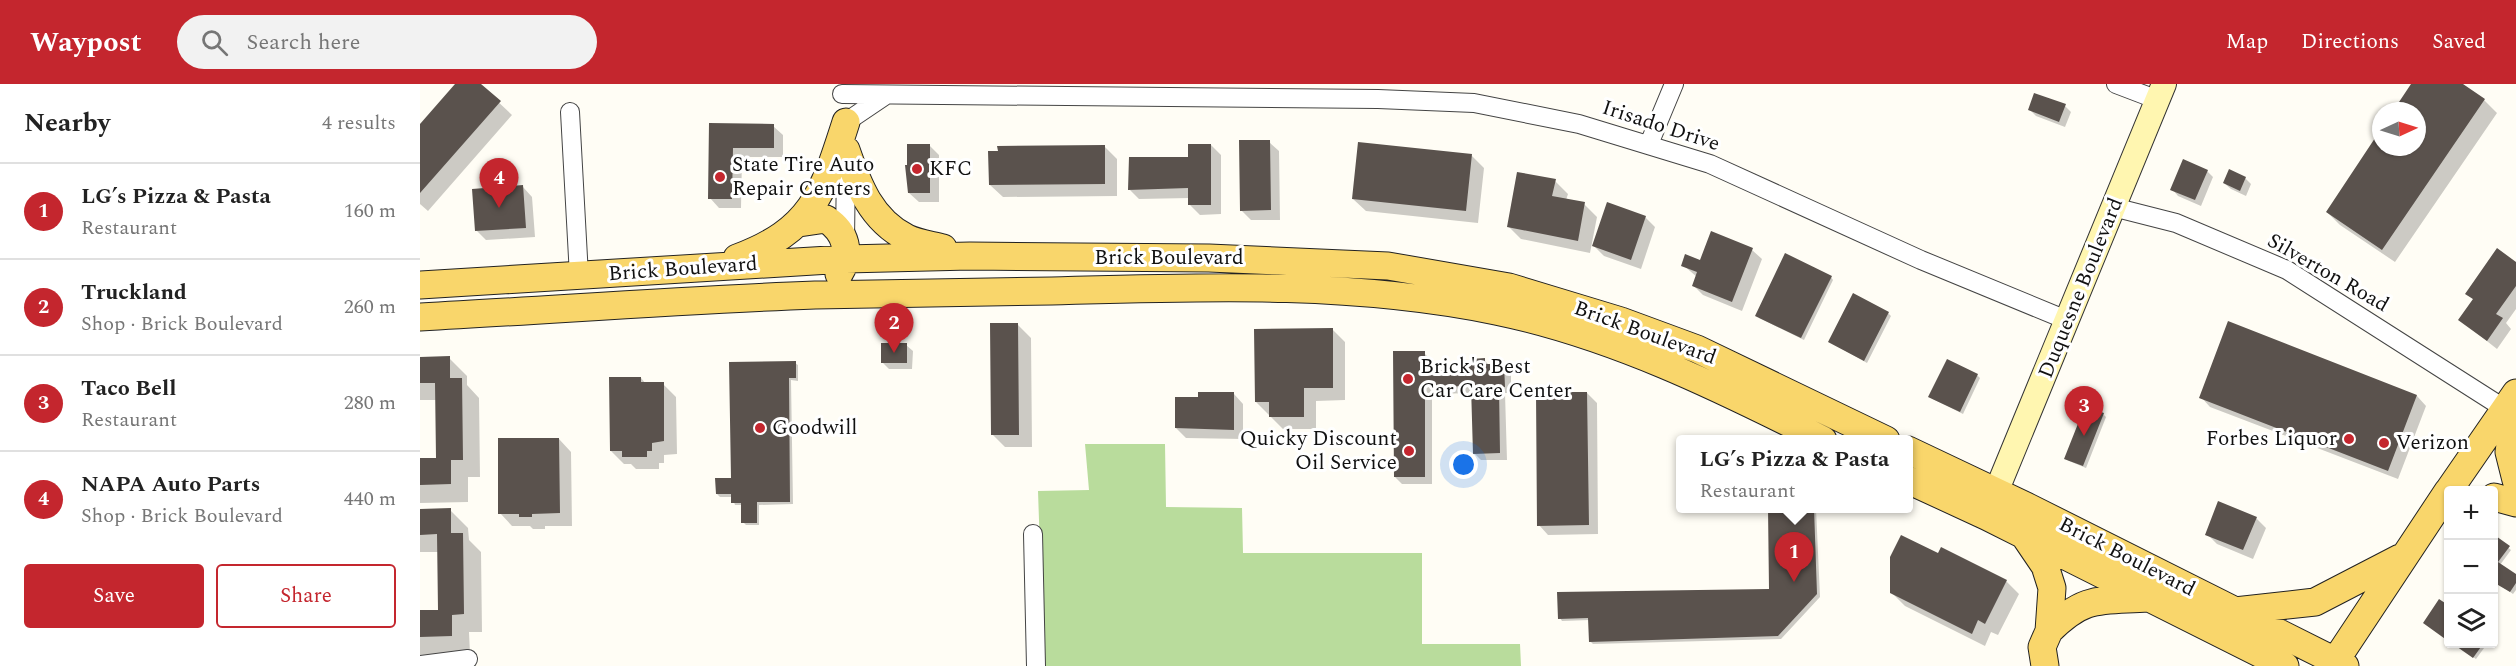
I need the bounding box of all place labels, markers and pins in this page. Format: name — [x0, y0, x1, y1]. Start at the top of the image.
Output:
place label: State Tire Auto Repair Centers — [732, 149, 874, 205]
place label: KFC — [929, 153, 972, 185]
pin: 4 — [480, 158, 518, 208]
marker: KFC — [910, 162, 924, 176]
marker: State Tire Auto Repair Centers — [713, 170, 727, 184]
pin: 2 — [874, 304, 914, 353]
place label: Brick's Best Car Care Center — [1420, 351, 1572, 407]
marker: Brick's Best Car Care Center — [1401, 372, 1415, 386]
pin: 3 — [2064, 386, 2104, 436]
place label: Goodwill — [772, 412, 858, 444]
marker: Goodwill — [753, 421, 767, 435]
place label: Quicky Discount Oil Service — [1240, 423, 1397, 479]
place label: Forbes Liquor — [2206, 423, 2337, 455]
place label: Verizon — [2396, 427, 2469, 459]
marker: Forbes Liquor — [2342, 432, 2356, 446]
marker: Verizon — [2377, 436, 2391, 450]
marker: Quicky Discount Oil Service — [1402, 444, 1416, 458]
pin: 1 — [1774, 532, 1814, 582]

